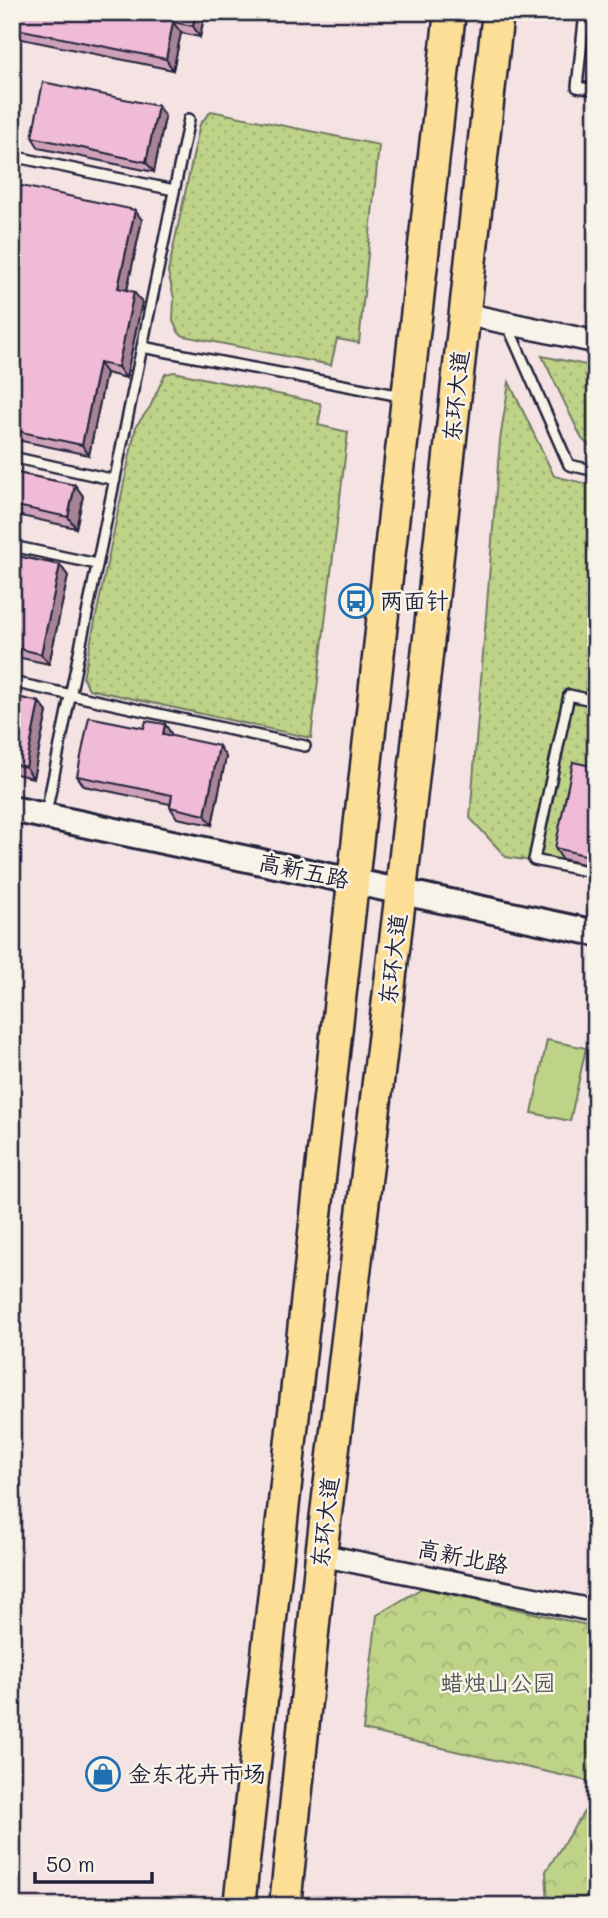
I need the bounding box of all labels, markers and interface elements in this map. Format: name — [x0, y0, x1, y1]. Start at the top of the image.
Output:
street label: 东环大道 — [435, 349, 475, 443]
bus stop icon: 两面针 — [337, 582, 375, 620]
place label: 两面针 — [380, 585, 449, 615]
street label: 高新五路 — [256, 846, 352, 894]
street label: 东环大道 — [372, 911, 413, 1006]
street label: 东环大道 — [304, 1474, 345, 1569]
street label: 高新北路 — [415, 1533, 511, 1580]
park label: 蜡烛山公园 — [441, 1667, 556, 1697]
shop icon: 金东花卉市场 — [84, 1755, 122, 1793]
place label: 金东花卉市场 — [128, 1758, 266, 1788]
scale bar — [35, 1841, 152, 1885]
text: 50 m — [46, 1850, 95, 1877]

